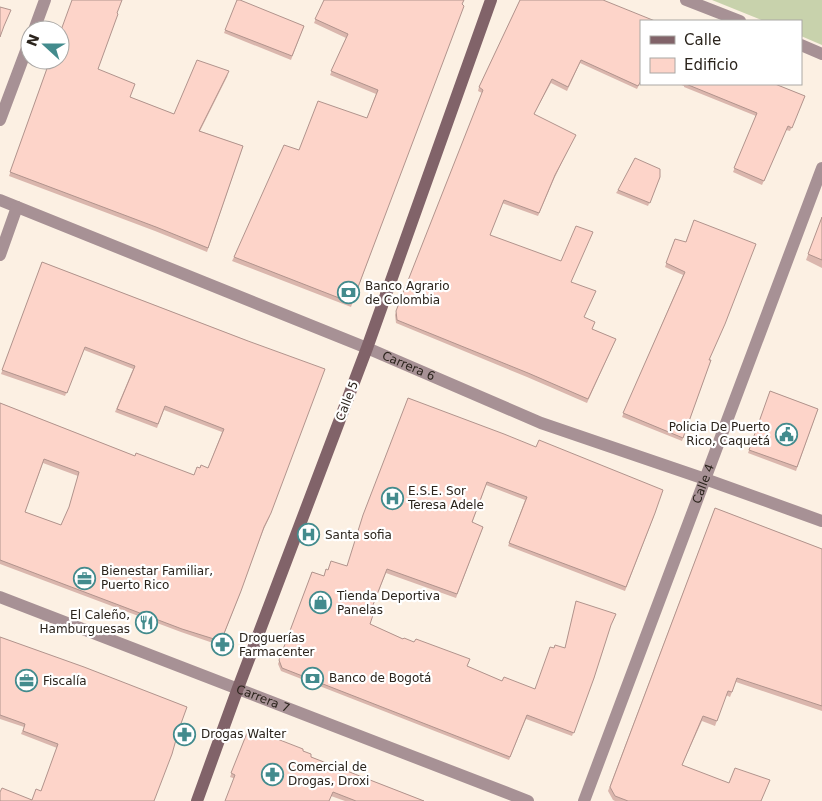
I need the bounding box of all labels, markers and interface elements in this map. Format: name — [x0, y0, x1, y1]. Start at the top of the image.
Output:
north arrow — [20, 20, 70, 70]
legend — [640, 20, 802, 85]
text: Calle — [684, 31, 721, 49]
text: N — [23, 32, 42, 49]
text: Edificio — [684, 56, 738, 74]
place label: Banco Agrario de Colombia — [365, 279, 450, 307]
bank icon: Banco Agrario de Colombia — [337, 281, 361, 305]
street label: Carrera 6 — [380, 348, 437, 383]
street label: Calle 5 — [333, 379, 361, 423]
place label: Policia De Puerto Rico, Caquetá — [669, 420, 770, 448]
public building icon: Policia De Puerto Rico, Caquetá — [774, 422, 798, 446]
street label: Calle 4 — [689, 462, 717, 505]
place label: E.S.E. Sor Teresa Adele — [407, 484, 484, 512]
hospital icon: E.S.E. Sor Teresa Adele — [380, 486, 404, 510]
hospital icon: Santa sofia — [297, 523, 321, 547]
place label: Santa sofia — [325, 528, 392, 542]
place label: Bienestar Familiar, Puerto Rico — [101, 564, 213, 592]
office icon: Bienestar Familiar, Puerto Rico — [73, 566, 97, 590]
place label: Tienda Deportiva Panelas — [336, 589, 440, 617]
shop icon: Tienda Deportiva Panelas — [309, 591, 333, 615]
place label: El Caleño, Hamburguesas — [40, 608, 130, 636]
restaurant icon: El Caleño, Hamburguesas — [134, 610, 158, 634]
place label: Droguerías Farmacenter — [239, 631, 315, 659]
pharmacy icon: Droguerías Farmacenter — [211, 633, 235, 657]
bank icon: Banco de Bogotá — [301, 666, 325, 690]
office icon: Fiscalía — [15, 669, 39, 693]
place label: Banco de Bogotá — [329, 671, 431, 685]
place label: Fiscalía — [43, 674, 87, 688]
street label: Carrera 7 — [234, 682, 292, 715]
pharmacy icon: Drogas Walter — [173, 722, 197, 746]
place label: Drogas Walter — [201, 727, 286, 741]
place label: Comercial de Drogas, Droxi — [288, 760, 369, 788]
pharmacy icon: Comercial de Drogas, Droxi — [260, 762, 284, 786]

